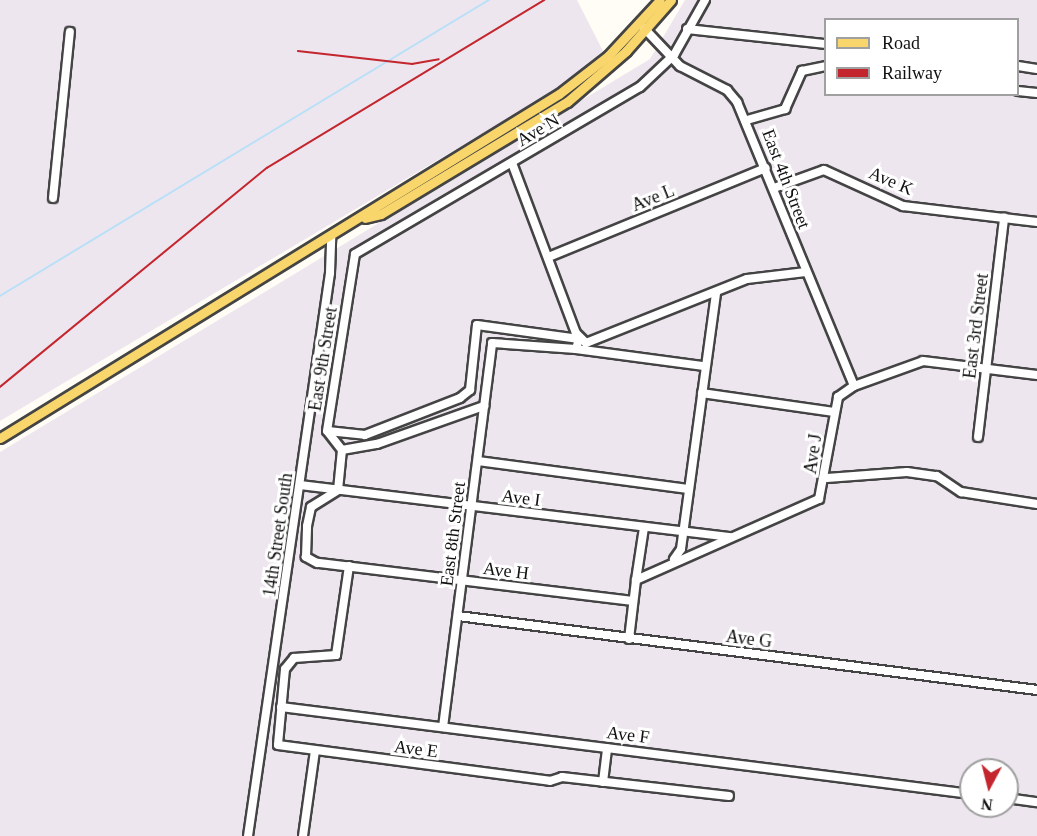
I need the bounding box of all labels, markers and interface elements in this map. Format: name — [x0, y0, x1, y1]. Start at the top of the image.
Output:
legend — [824, 18, 1019, 96]
text: Road — [882, 33, 920, 53]
text: Railway — [882, 63, 942, 83]
street label: Ave N — [513, 109, 563, 151]
street label: East 4th Street — [757, 126, 815, 232]
street label: Ave K — [866, 162, 916, 200]
street label: Ave L — [628, 180, 678, 216]
street label: East 3rd Street — [959, 272, 993, 380]
street label: East 9th Street — [304, 305, 342, 413]
street label: Ave J — [800, 433, 826, 475]
street label: 14th Street South — [259, 472, 297, 598]
street label: East 8th Street — [436, 481, 470, 587]
street label: Ave I — [500, 485, 542, 511]
street label: Ave H — [482, 557, 530, 585]
street label: Ave G — [725, 625, 773, 653]
street label: Ave F — [605, 722, 651, 748]
street label: Ave E — [393, 736, 439, 762]
north arrow — [959, 758, 1019, 818]
text: N — [980, 795, 994, 814]

